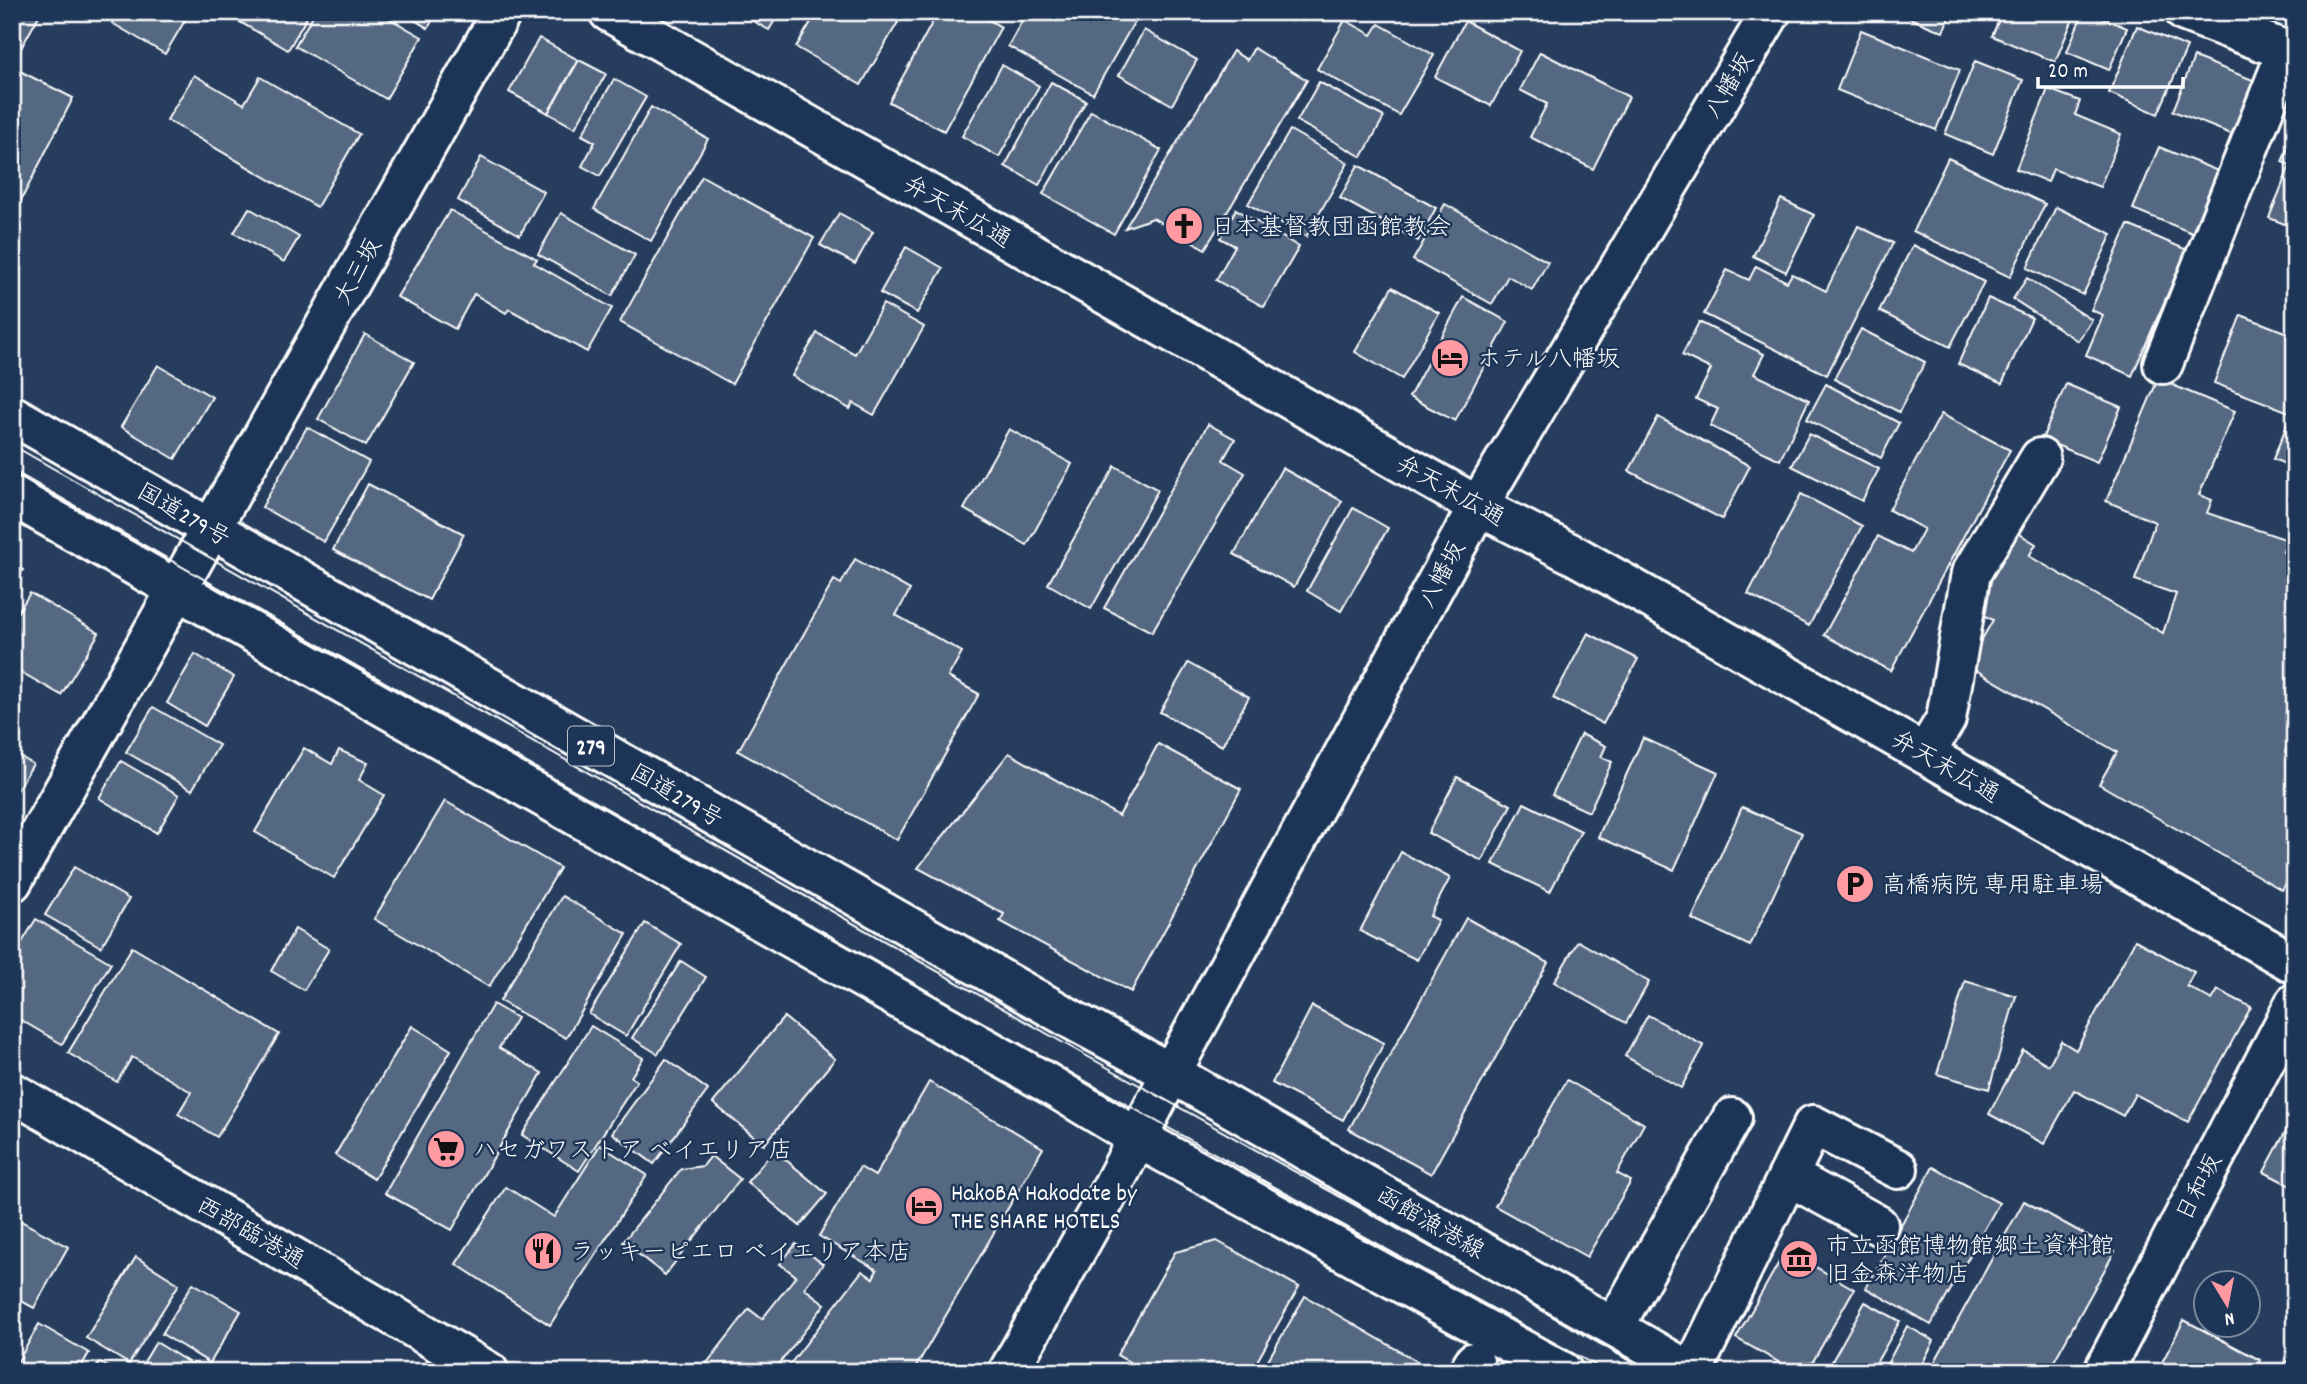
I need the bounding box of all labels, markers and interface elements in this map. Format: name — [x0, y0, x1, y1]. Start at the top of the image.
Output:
scale bar — [2038, 46, 2183, 90]
street label: 八幡坂 — [1697, 47, 1764, 126]
text: 20 m — [2048, 58, 2088, 88]
street label: 弁天末広通 — [896, 169, 1017, 258]
church icon: 日本基督教団函館教会 — [1163, 205, 1205, 247]
place label: 日本基督教団函館教会 — [1211, 212, 1451, 246]
street label: 大三坂 — [327, 233, 392, 312]
hotel icon: ホテル八幡坂 — [1429, 337, 1471, 379]
place label: ホテル八幡坂 — [1477, 344, 1620, 378]
street label: 弁天末広通 — [1389, 449, 1510, 537]
street label: 国道279号 — [130, 476, 235, 557]
street label: 八幡坂 — [1412, 536, 1476, 615]
street label: 弁天末広通 — [1884, 724, 2005, 813]
road number: 279 — [568, 726, 614, 766]
street label: 国道279号 — [623, 757, 728, 838]
parking icon: 高橋病院 専用駐車場 — [1834, 863, 1876, 905]
place label: 高橋病院 専用駐車場 — [1882, 870, 2104, 904]
supermarket icon: ハセガワストア べイエリア店 — [425, 1128, 467, 1170]
place label: ハセガワストア べイエリア店 — [473, 1135, 792, 1169]
street label: 日和坂 — [2169, 1149, 2232, 1228]
place label: HakoBA Hakodate by THE SHARE HOTELS — [951, 1178, 1138, 1240]
street label: 函館漁港線 — [1369, 1180, 1490, 1269]
hotel icon: HakoBA Hakodate by THE SHARE HOTELS — [903, 1185, 945, 1227]
street label: 西部臨港通 — [189, 1190, 310, 1279]
restaurant icon: ラッキーピエロ ベイエリア本店 — [522, 1230, 564, 1272]
place label: 市立函館博物館郷土資料館 旧金森洋物店 — [1826, 1231, 2114, 1293]
place label: ラッキーピエロ ベイエリア本店 — [570, 1237, 912, 1271]
museum icon: 市立函館博物館郷土資料館 旧金森洋物店 — [1778, 1238, 1820, 1280]
north arrow — [2192, 1268, 2262, 1338]
text: N — [2222, 1303, 2236, 1331]

